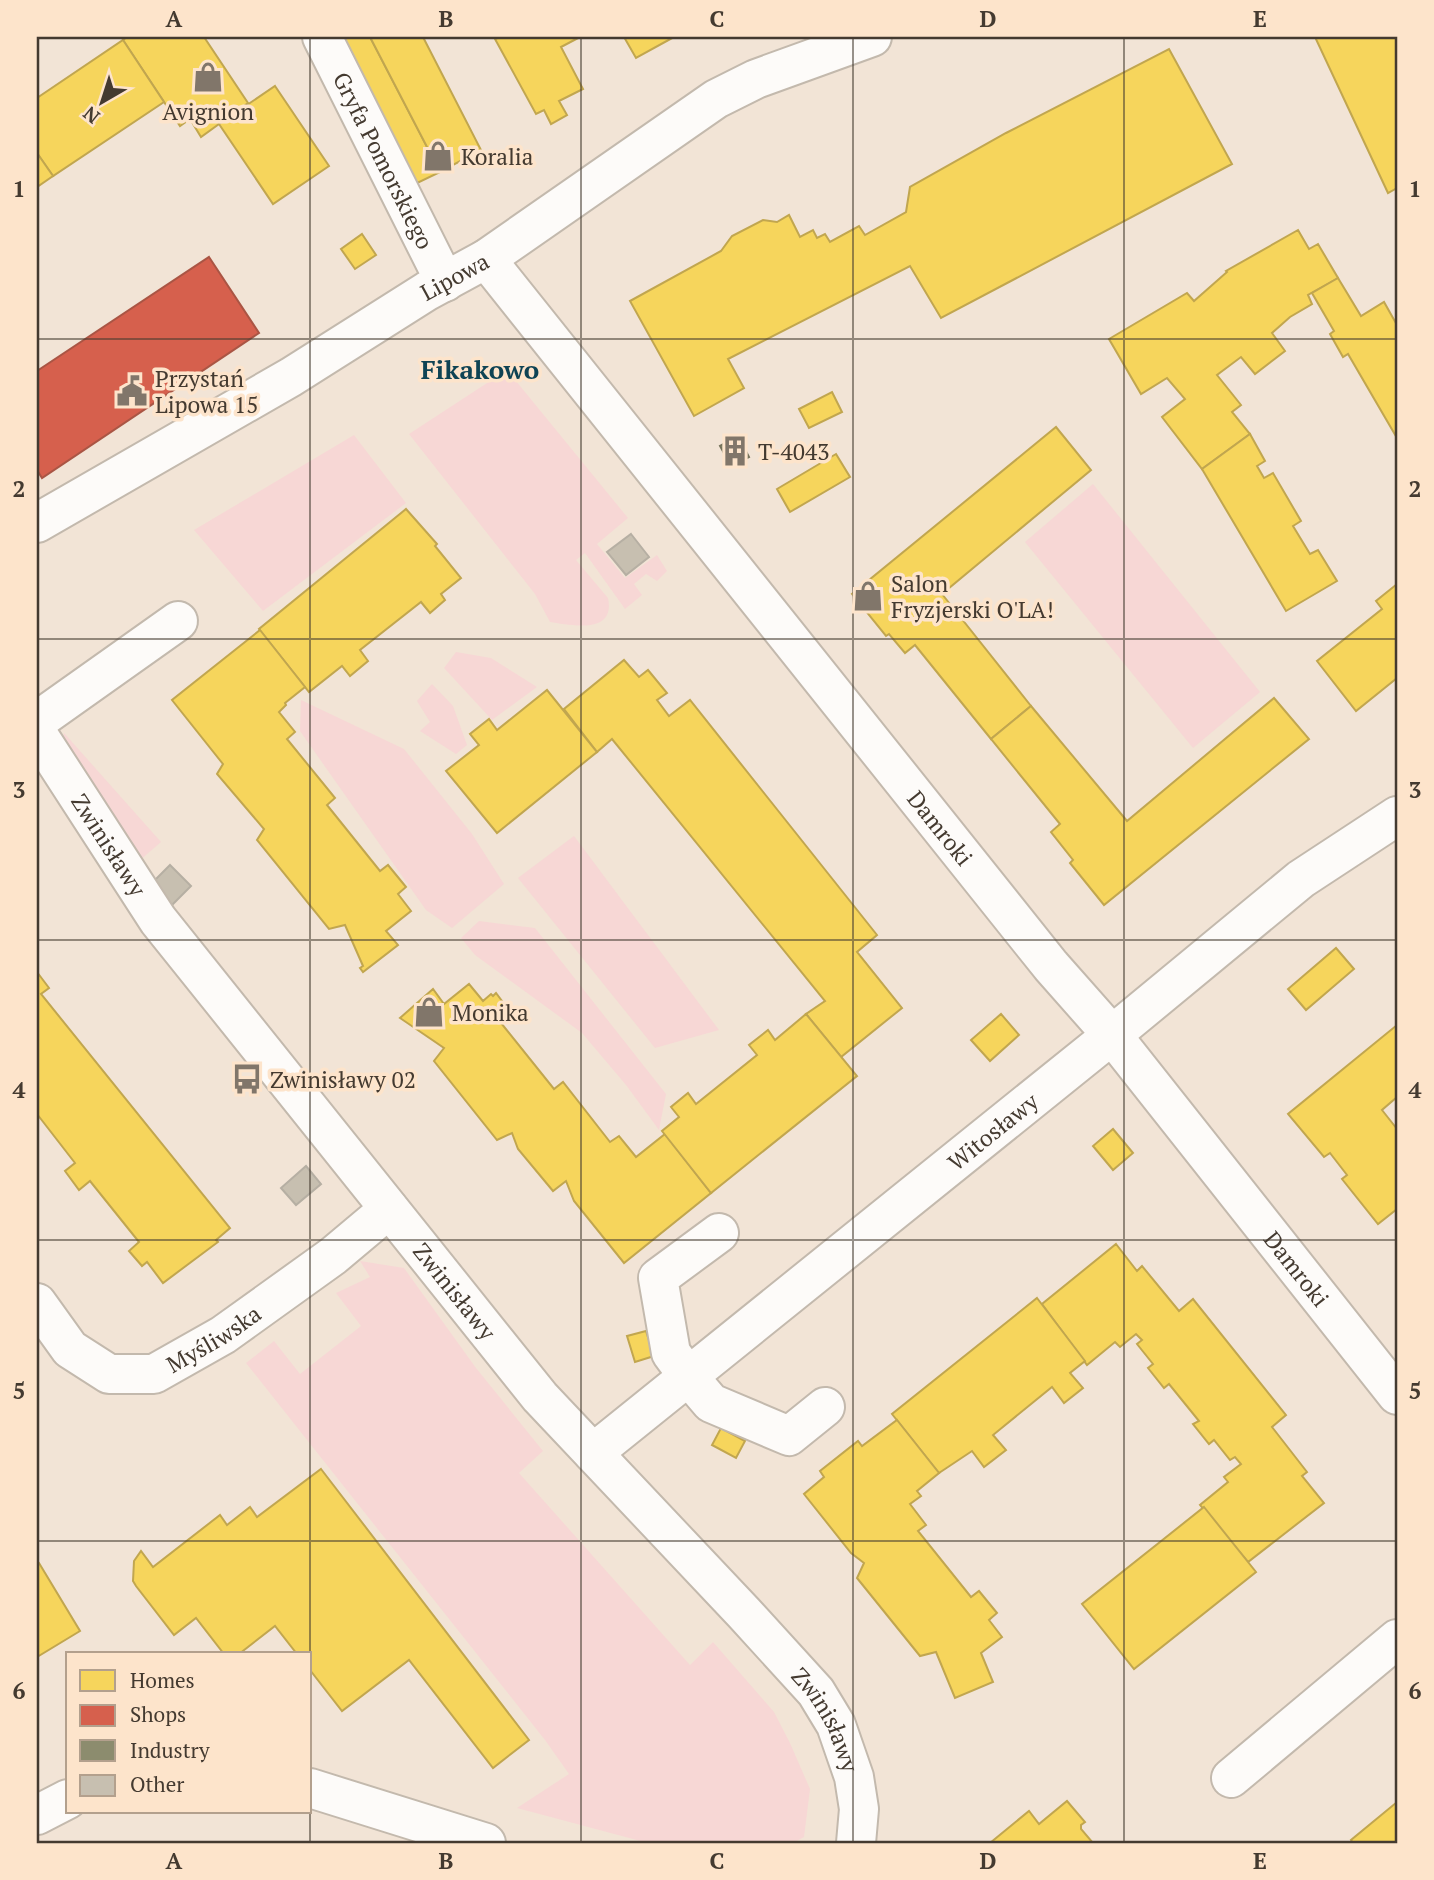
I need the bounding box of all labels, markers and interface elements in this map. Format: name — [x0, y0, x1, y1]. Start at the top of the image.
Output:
text: A — [166, 3, 183, 34]
text: B — [439, 3, 454, 34]
text: C — [710, 3, 725, 34]
text: D — [980, 3, 997, 34]
text: E — [1253, 3, 1267, 34]
shop icon: Avignion — [191, 60, 225, 94]
north arrow — [66, 66, 136, 136]
street label: Gryfa Pomorskiego — [327, 67, 441, 254]
place label: Avignion — [162, 96, 254, 127]
text: N — [77, 101, 104, 130]
shop icon: Koralia — [421, 139, 455, 173]
place label: Koralia — [461, 141, 534, 172]
text: 1 — [13, 173, 26, 204]
text: 1 — [1409, 173, 1422, 204]
street label: Lipowa — [415, 245, 494, 307]
district label: Fikakowo — [421, 352, 539, 386]
place label: Przystań Lipowa 15 — [155, 363, 258, 420]
public building icon: Przystań Lipowa 15 — [115, 374, 149, 408]
building icon: T-4043 — [718, 434, 752, 468]
place label: T-4043 — [758, 436, 830, 467]
text: 2 — [13, 473, 26, 504]
text: 2 — [1409, 473, 1422, 504]
place label: Salon Fryzjerski O'LA! — [891, 568, 1054, 625]
shop icon: Salon Fryzjerski O'LA! — [851, 579, 885, 613]
text: 3 — [13, 774, 26, 805]
text: 3 — [1409, 774, 1422, 805]
street label: Damroki — [901, 784, 980, 872]
street label: Zwinisławy — [65, 788, 154, 902]
shop icon: Monika — [412, 995, 446, 1029]
place label: Monika — [452, 997, 529, 1028]
bus stop icon: Zwinisławy 02 — [230, 1062, 264, 1096]
place label: Zwinisławy 02 — [270, 1064, 416, 1095]
text: 4 — [13, 1074, 26, 1105]
text: 4 — [1409, 1074, 1422, 1105]
street label: Witosławy — [941, 1085, 1045, 1177]
street label: Damroki — [1257, 1224, 1336, 1313]
street label: Zwinisławy — [407, 1236, 504, 1346]
street label: Myśliwska — [161, 1297, 267, 1380]
text: 5 — [13, 1375, 26, 1406]
text: 5 — [1409, 1375, 1422, 1406]
legend — [66, 1652, 312, 1814]
street label: Zwinisławy — [785, 1660, 867, 1776]
text: Homes — [130, 1666, 195, 1694]
text: 6 — [13, 1675, 26, 1706]
text: 6 — [1409, 1675, 1422, 1706]
text: Shops — [130, 1700, 186, 1728]
text: Industry — [130, 1736, 210, 1764]
text: Other — [130, 1770, 184, 1798]
text: A — [166, 1845, 183, 1876]
text: B — [439, 1845, 454, 1876]
text: C — [710, 1845, 725, 1876]
text: D — [980, 1845, 997, 1876]
text: E — [1253, 1845, 1267, 1876]

